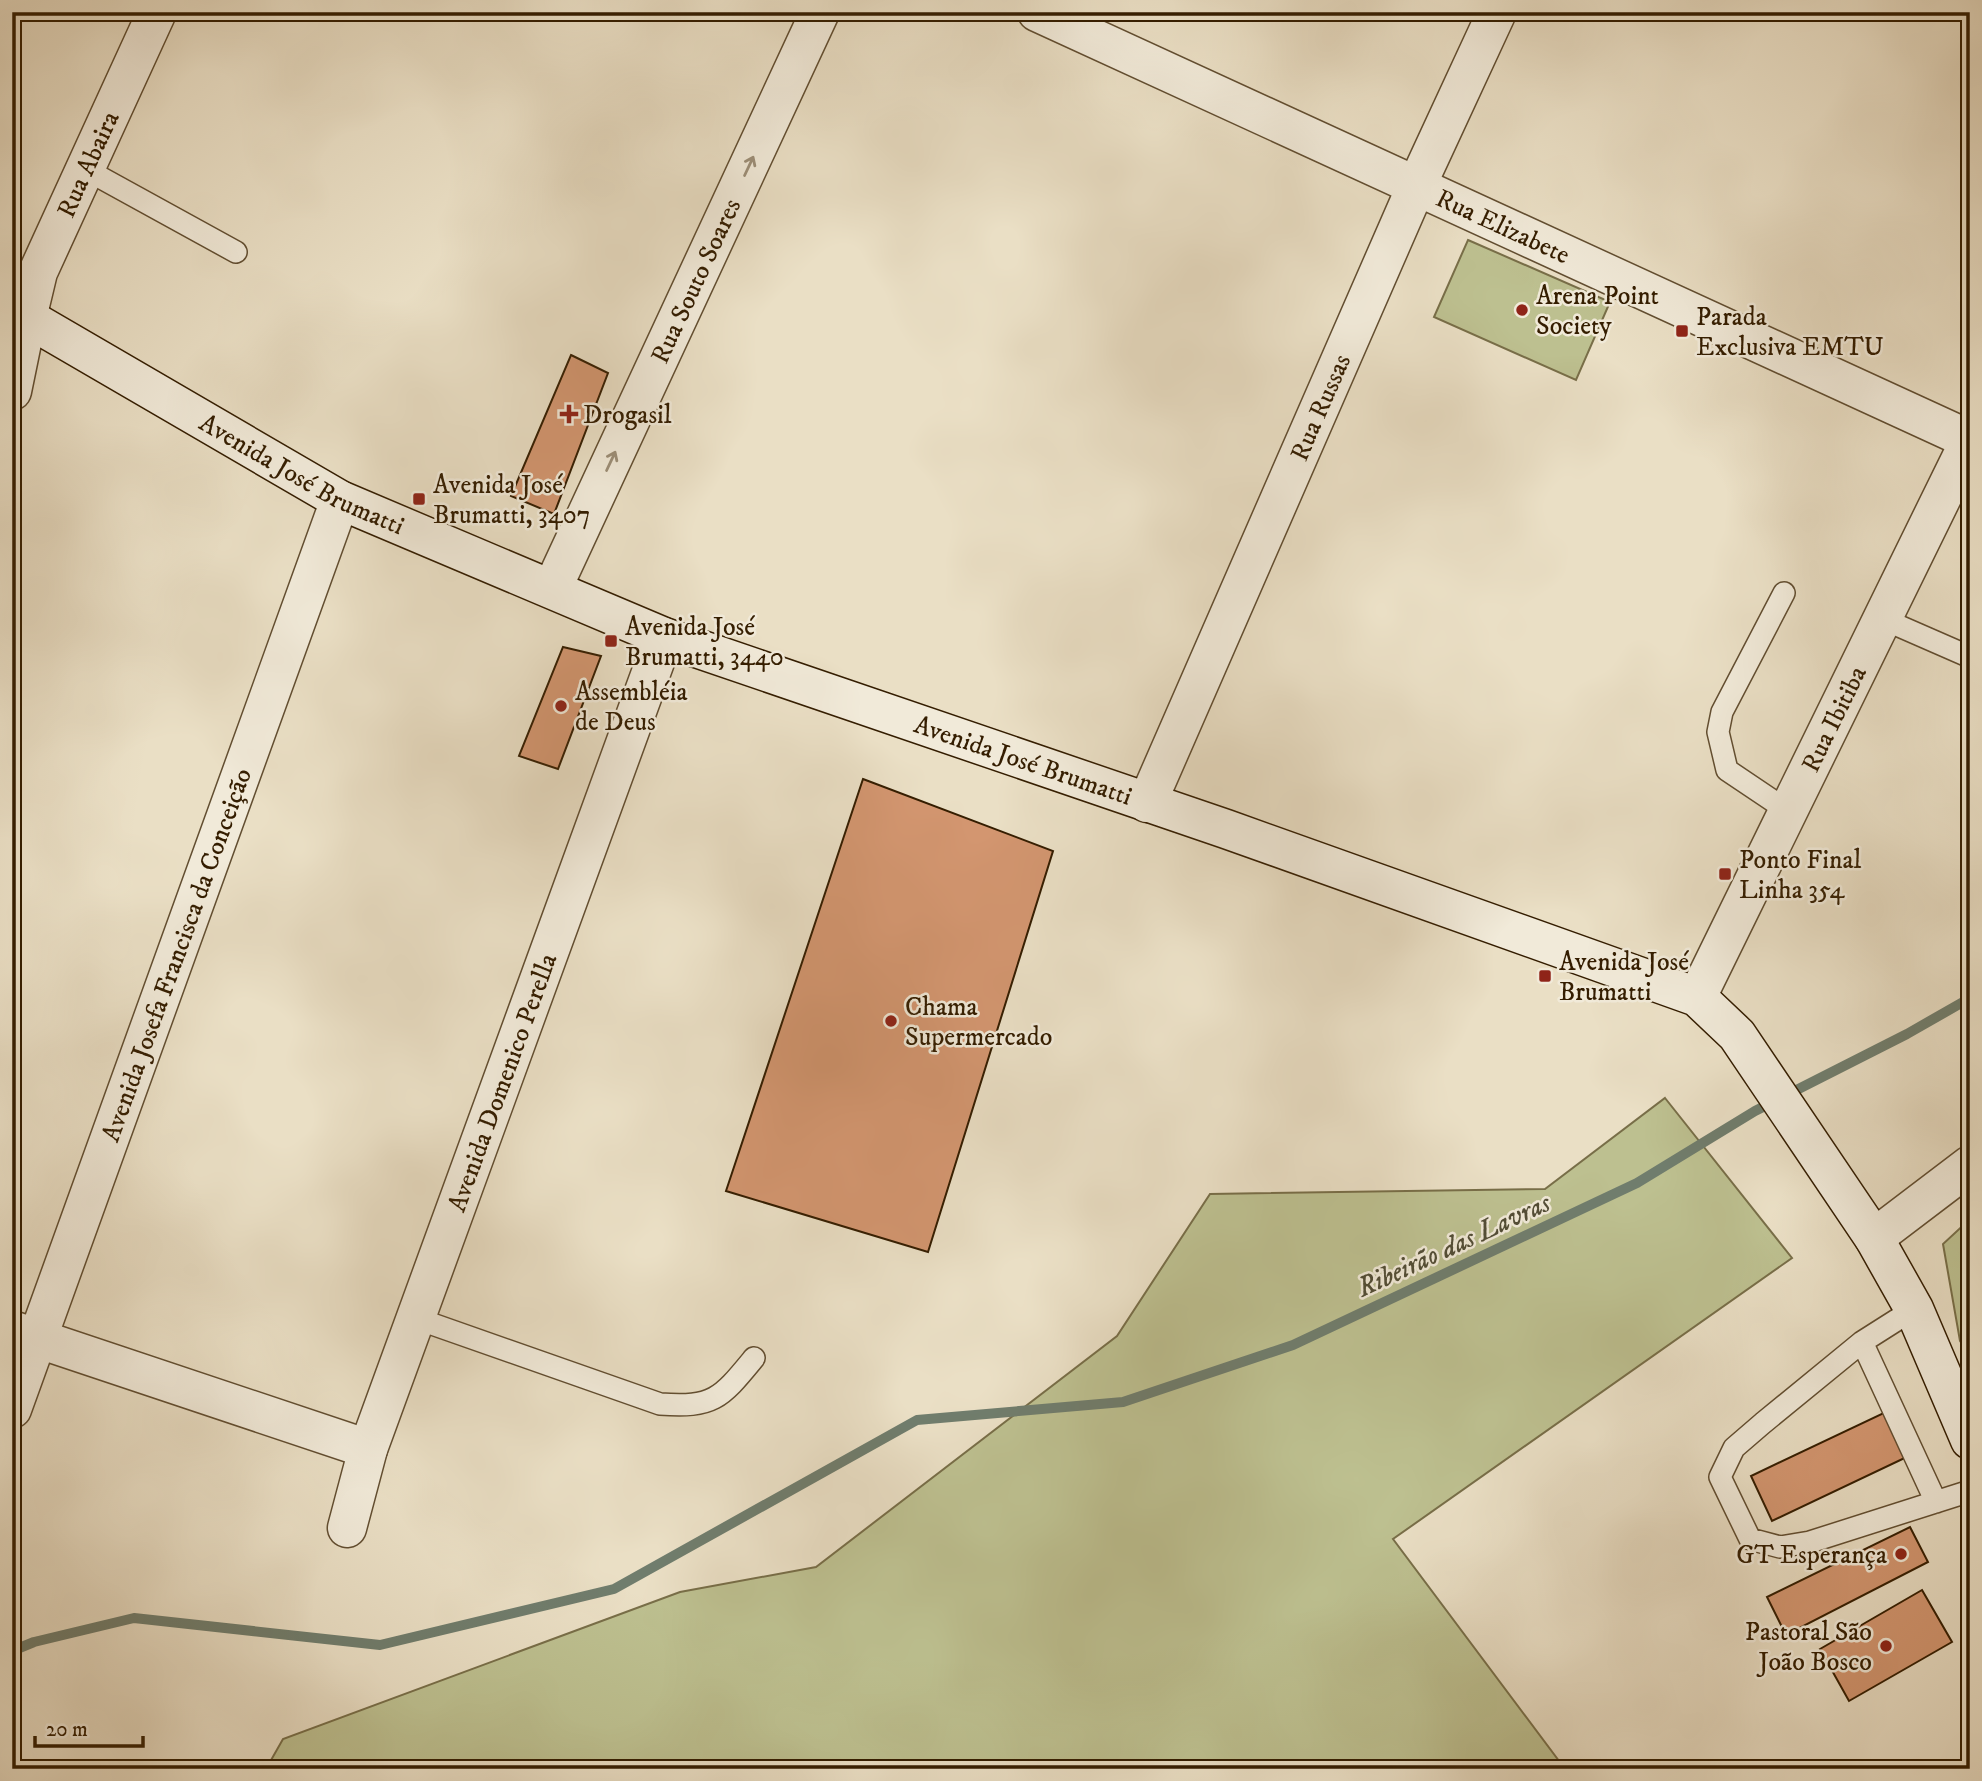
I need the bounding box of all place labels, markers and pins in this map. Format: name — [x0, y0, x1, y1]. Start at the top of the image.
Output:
place label: Arena Point Society — [1536, 280, 1659, 343]
place label: Parada Exclusiva EMTU — [1696, 301, 1884, 364]
marker: Arena Point Society — [1514, 302, 1530, 318]
marker: Parada Exclusiva EMTU — [1674, 323, 1690, 339]
place label: Drogasil — [583, 399, 672, 432]
marker: Drogasil — [561, 406, 577, 422]
place label: Avenida José Brumatti, 3407 — [433, 469, 590, 532]
marker: Avenida José Brumatti, 3407 — [411, 491, 427, 507]
place label: Avenida José Brumatti, 3440 — [625, 611, 784, 674]
marker: Avenida José Brumatti, 3440 — [603, 633, 619, 649]
place label: Assembléia de Deus — [575, 676, 687, 739]
marker: Assembléia de Deus — [553, 698, 569, 714]
place label: Ponto Final Linha 354 — [1739, 844, 1862, 907]
marker: Ponto Final Linha 354 — [1717, 866, 1733, 882]
place label: Avenida José Brumatti — [1559, 946, 1689, 1009]
marker: Avenida José Brumatti — [1537, 968, 1553, 984]
place label: Chama Supermercado — [905, 991, 1052, 1054]
marker: Chama Supermercado — [883, 1013, 899, 1029]
place label: GT Esperança — [1736, 1539, 1887, 1572]
marker: GT Esperança — [1893, 1546, 1909, 1562]
place label: Pastoral São João Bosco — [1745, 1616, 1872, 1679]
marker: Pastoral São João Bosco — [1878, 1638, 1894, 1654]

